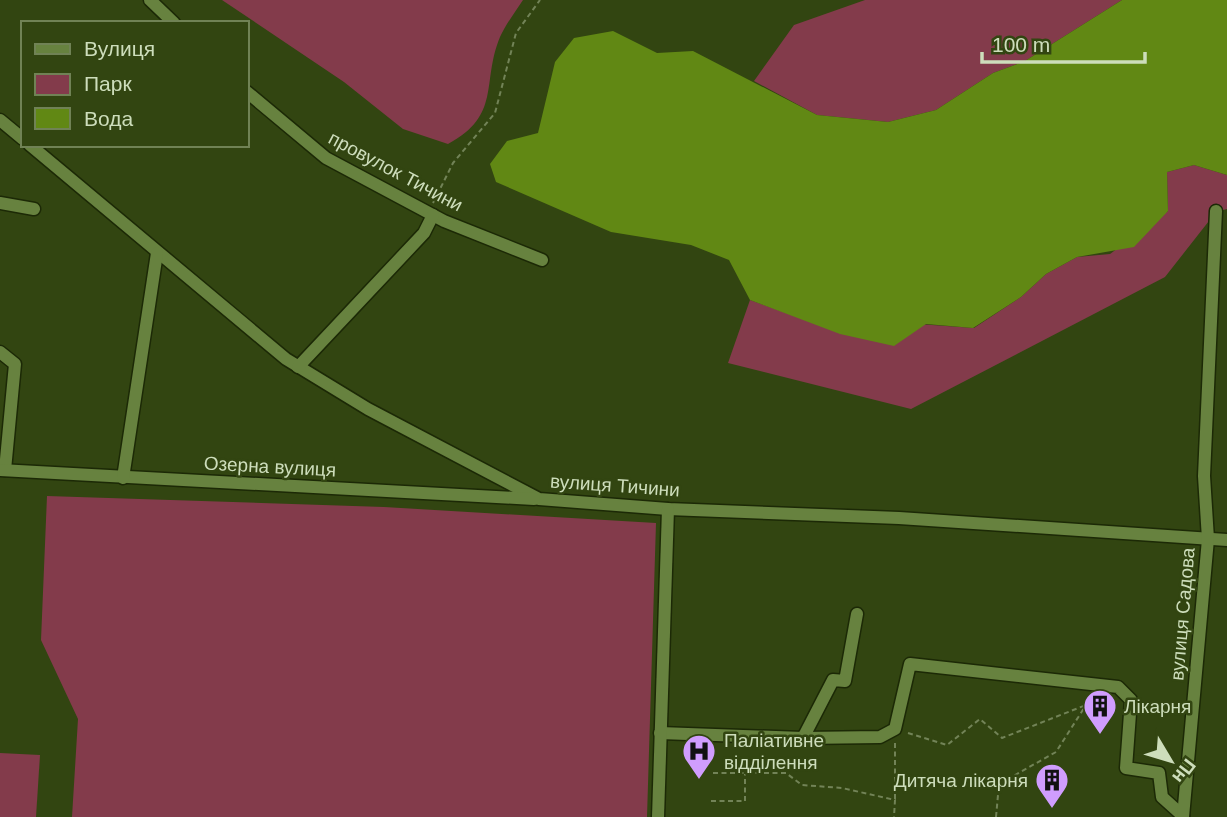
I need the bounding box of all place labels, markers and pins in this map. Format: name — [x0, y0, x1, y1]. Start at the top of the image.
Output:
building icon: Лікарня — [1081, 687, 1119, 736]
place label: Лікарня — [1124, 696, 1191, 717]
place label: Паліативне відділення — [724, 730, 824, 773]
hospital icon: Паліативне відділення — [680, 732, 718, 781]
building icon: Дитяча лікарня — [1033, 761, 1071, 810]
place label: Дитяча лікарня — [894, 770, 1028, 791]

